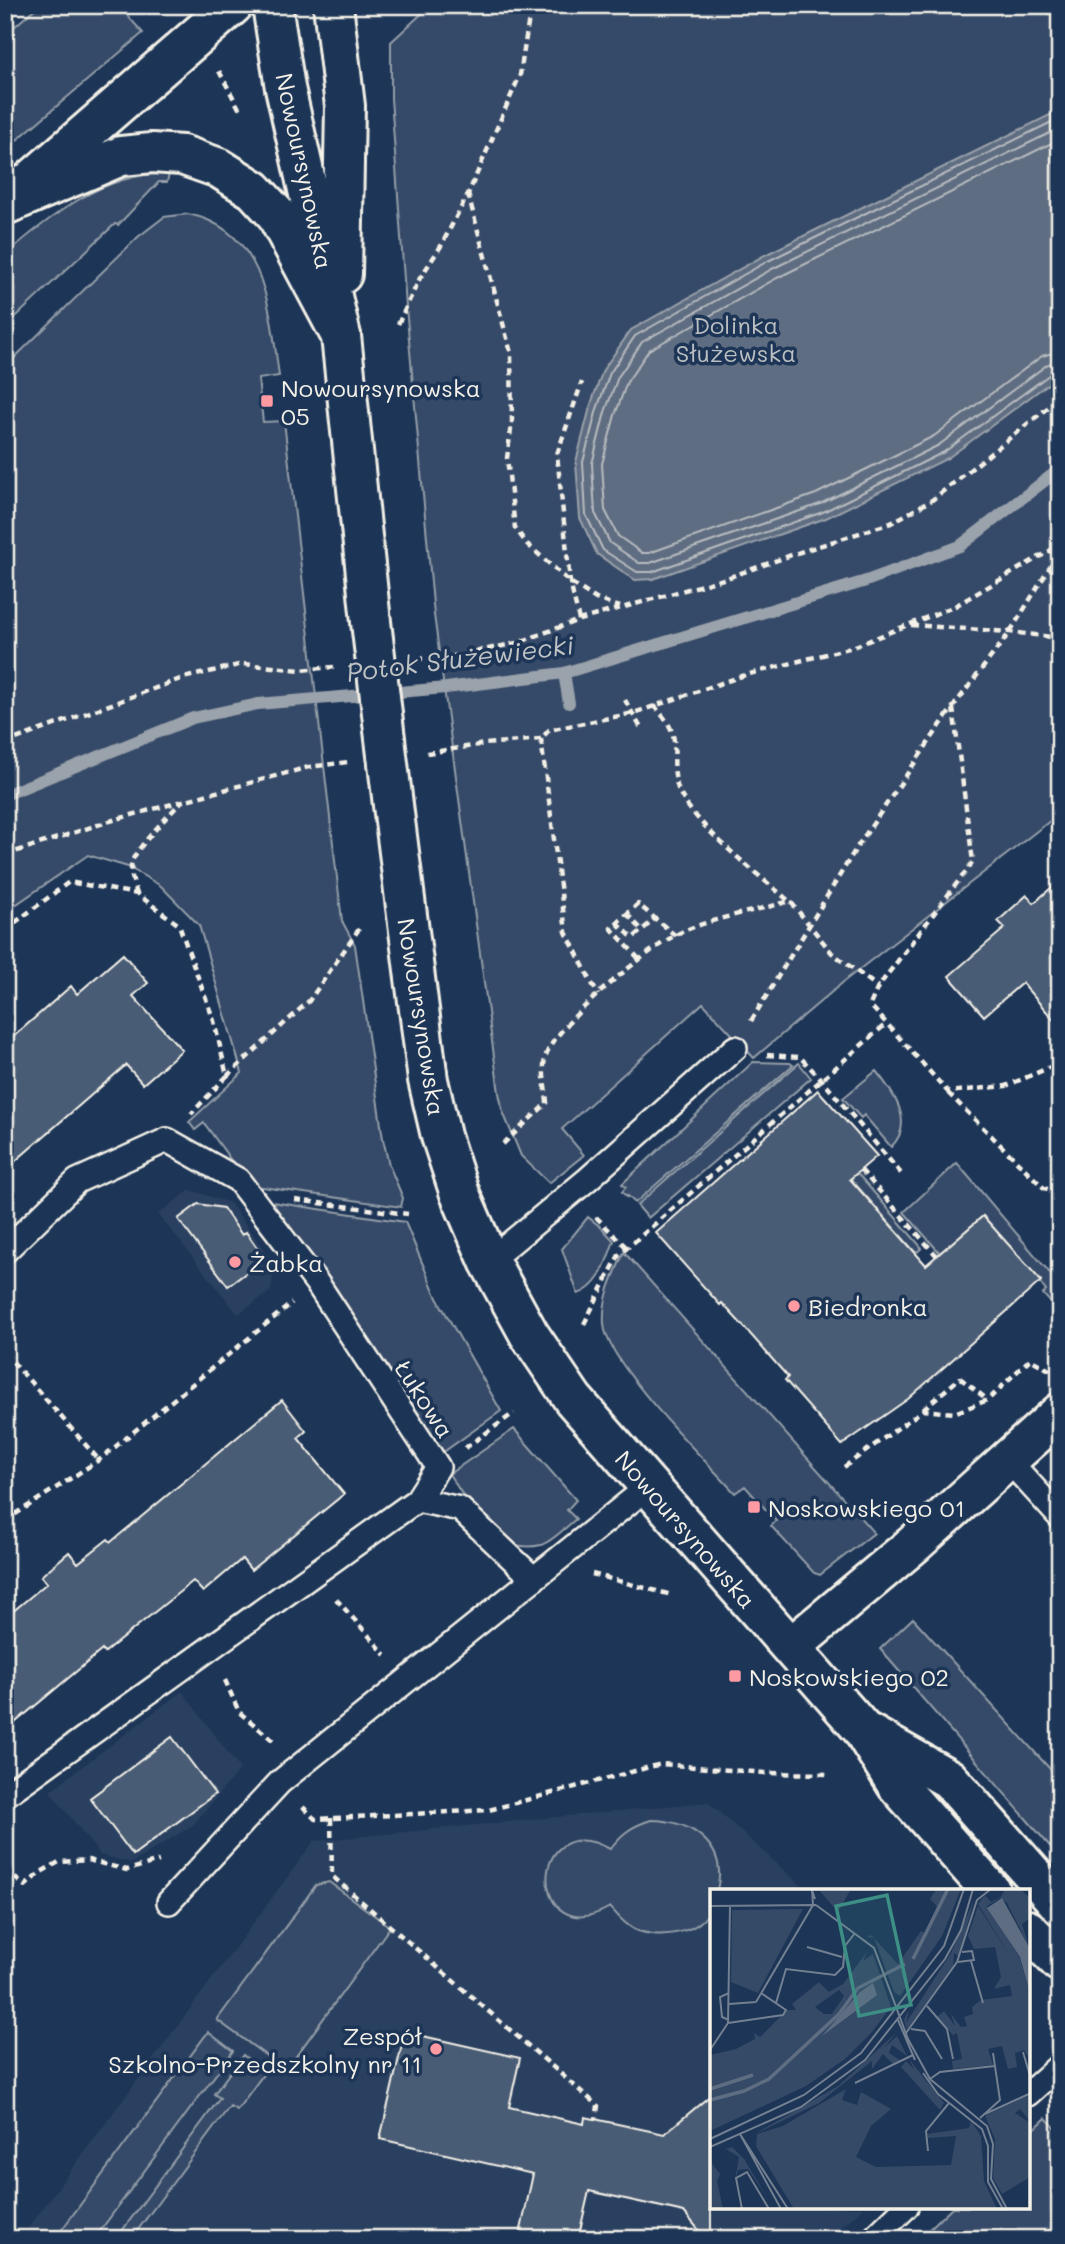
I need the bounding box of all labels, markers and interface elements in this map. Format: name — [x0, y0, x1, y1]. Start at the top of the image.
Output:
street label: Nowoursynowska — [269, 70, 341, 272]
park label: Dolinka Służewska — [676, 309, 796, 368]
place label: Nowoursynowska 05 — [281, 372, 481, 431]
marker: Nowoursynowska 05 — [259, 393, 275, 409]
water label: Potok Służewiecki — [344, 627, 576, 689]
street label: Nowoursynowska — [391, 916, 453, 1118]
place label: Żabka — [249, 1247, 323, 1278]
marker: Żabka — [227, 1254, 243, 1270]
place label: Biedronka — [808, 1291, 928, 1322]
marker: Biedronka — [786, 1298, 802, 1314]
street label: Łukowa — [388, 1354, 462, 1444]
street label: Nowoursynowska — [609, 1443, 763, 1615]
place label: Noskowskiego 01 — [768, 1492, 965, 1523]
marker: Noskowskiego 01 — [746, 1499, 762, 1515]
place label: Noskowskiego 02 — [749, 1661, 949, 1692]
marker: Noskowskiego 02 — [727, 1668, 743, 1684]
inset map — [710, 1889, 1030, 2209]
place label: Zespół Szkolno-Przedszkolny nr 11 — [108, 2020, 423, 2079]
marker: Zespół Szkolno-Przedszkolny nr 11 — [428, 2041, 444, 2057]

